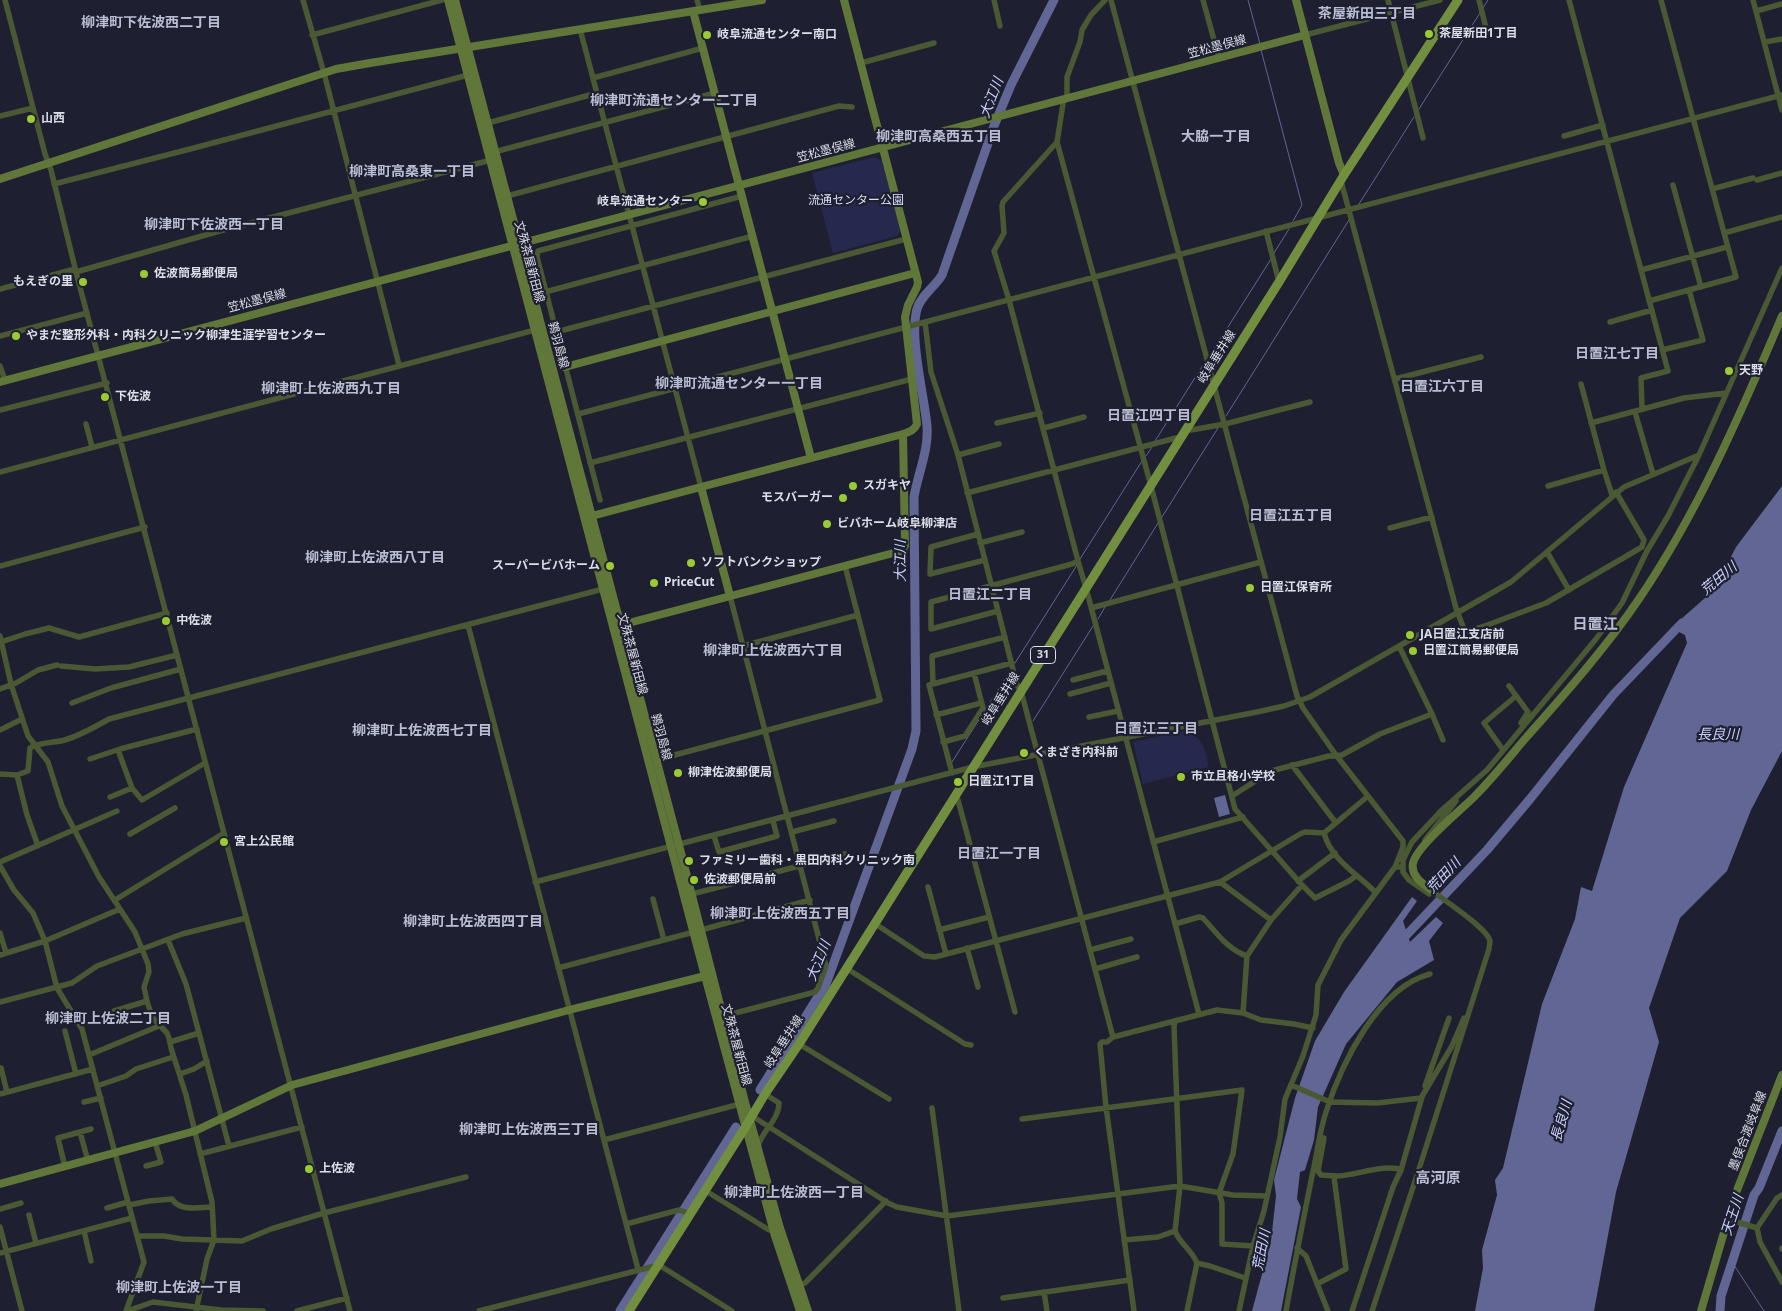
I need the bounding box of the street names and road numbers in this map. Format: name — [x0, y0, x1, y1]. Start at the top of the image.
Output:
street label: 笠松墨俣線 — [1186, 32, 1248, 62]
street label: 笠松墨俣線 — [795, 136, 857, 166]
street label: 文殊茶屋新田線 — [511, 220, 547, 304]
street label: 笠松墨俣線 — [226, 286, 288, 316]
street label: 鶉羽島線 — [545, 320, 571, 370]
street label: 岐阜垂井線 — [1195, 328, 1239, 386]
street label: 文殊茶屋新田線 — [614, 612, 650, 696]
road number: 31 — [1030, 646, 1056, 664]
street label: 岐阜垂井線 — [979, 670, 1023, 728]
street label: 鶉羽島線 — [648, 712, 674, 762]
street label: 文殊茶屋新田線 — [718, 1003, 754, 1087]
street label: 岐阜垂井線 — [762, 1013, 806, 1071]
street label: 墨俣合渡岐阜線 — [1726, 1089, 1770, 1173]

